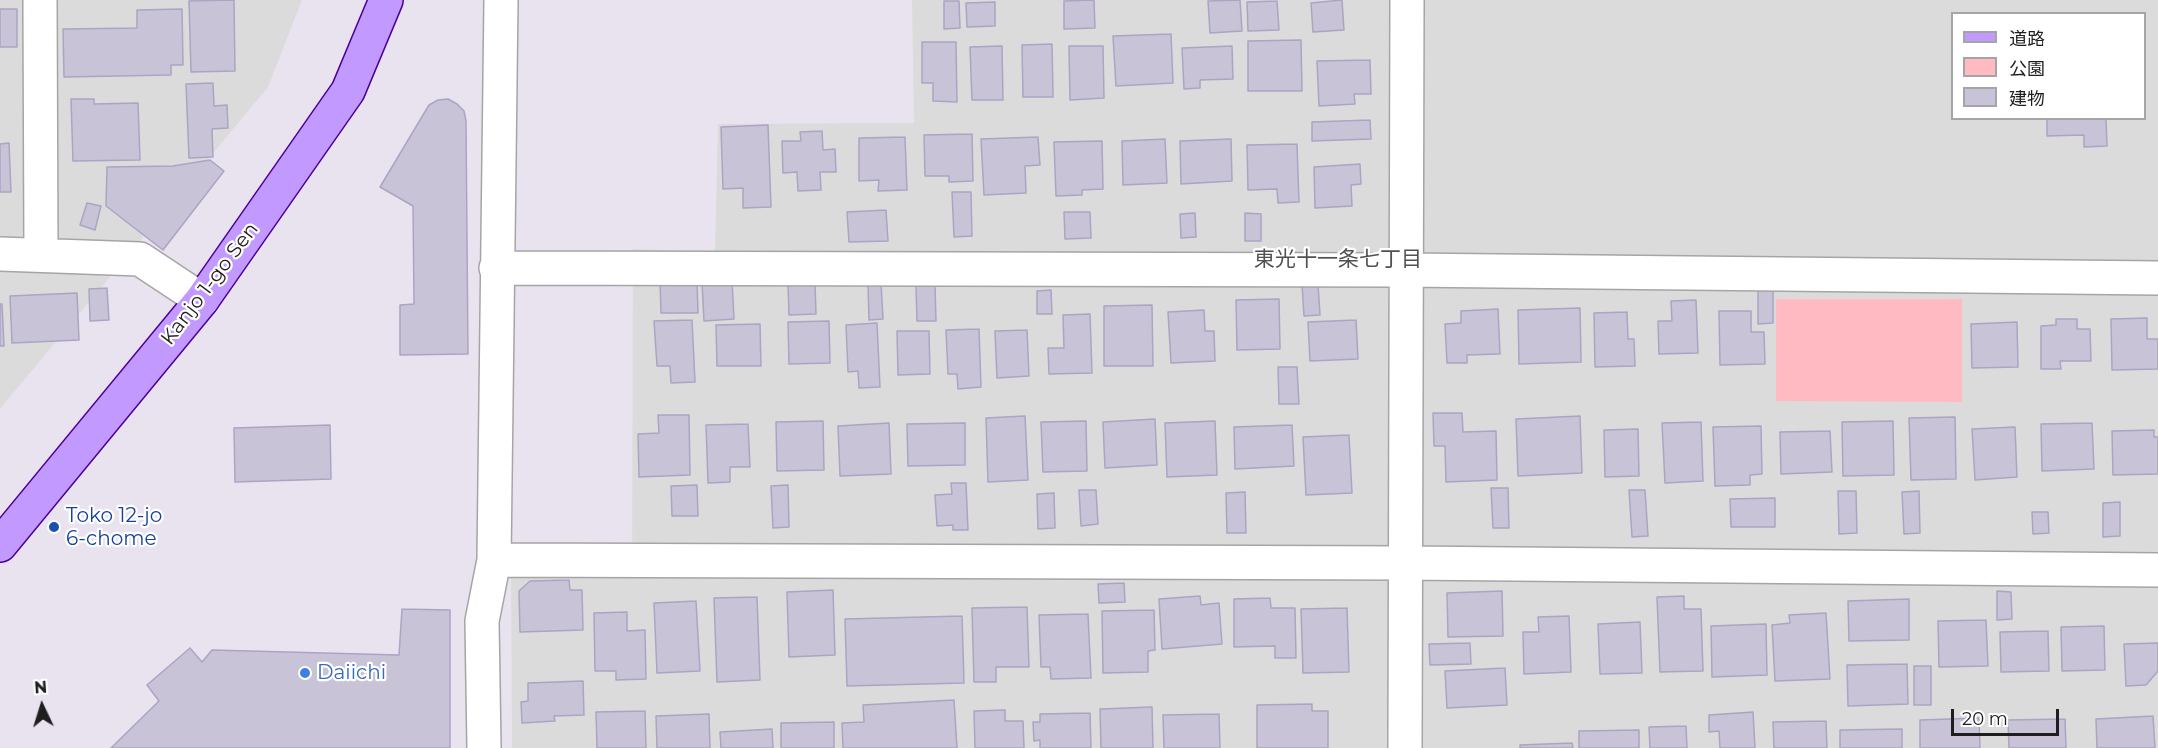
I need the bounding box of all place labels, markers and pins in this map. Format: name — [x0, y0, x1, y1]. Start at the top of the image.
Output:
place label: Toko 12-jo 6-chome — [66, 504, 162, 551]
marker: Toko 12-jo 6-chome — [47, 520, 61, 534]
place label: Daiichi — [317, 661, 386, 685]
marker: Daiichi — [298, 666, 312, 680]

